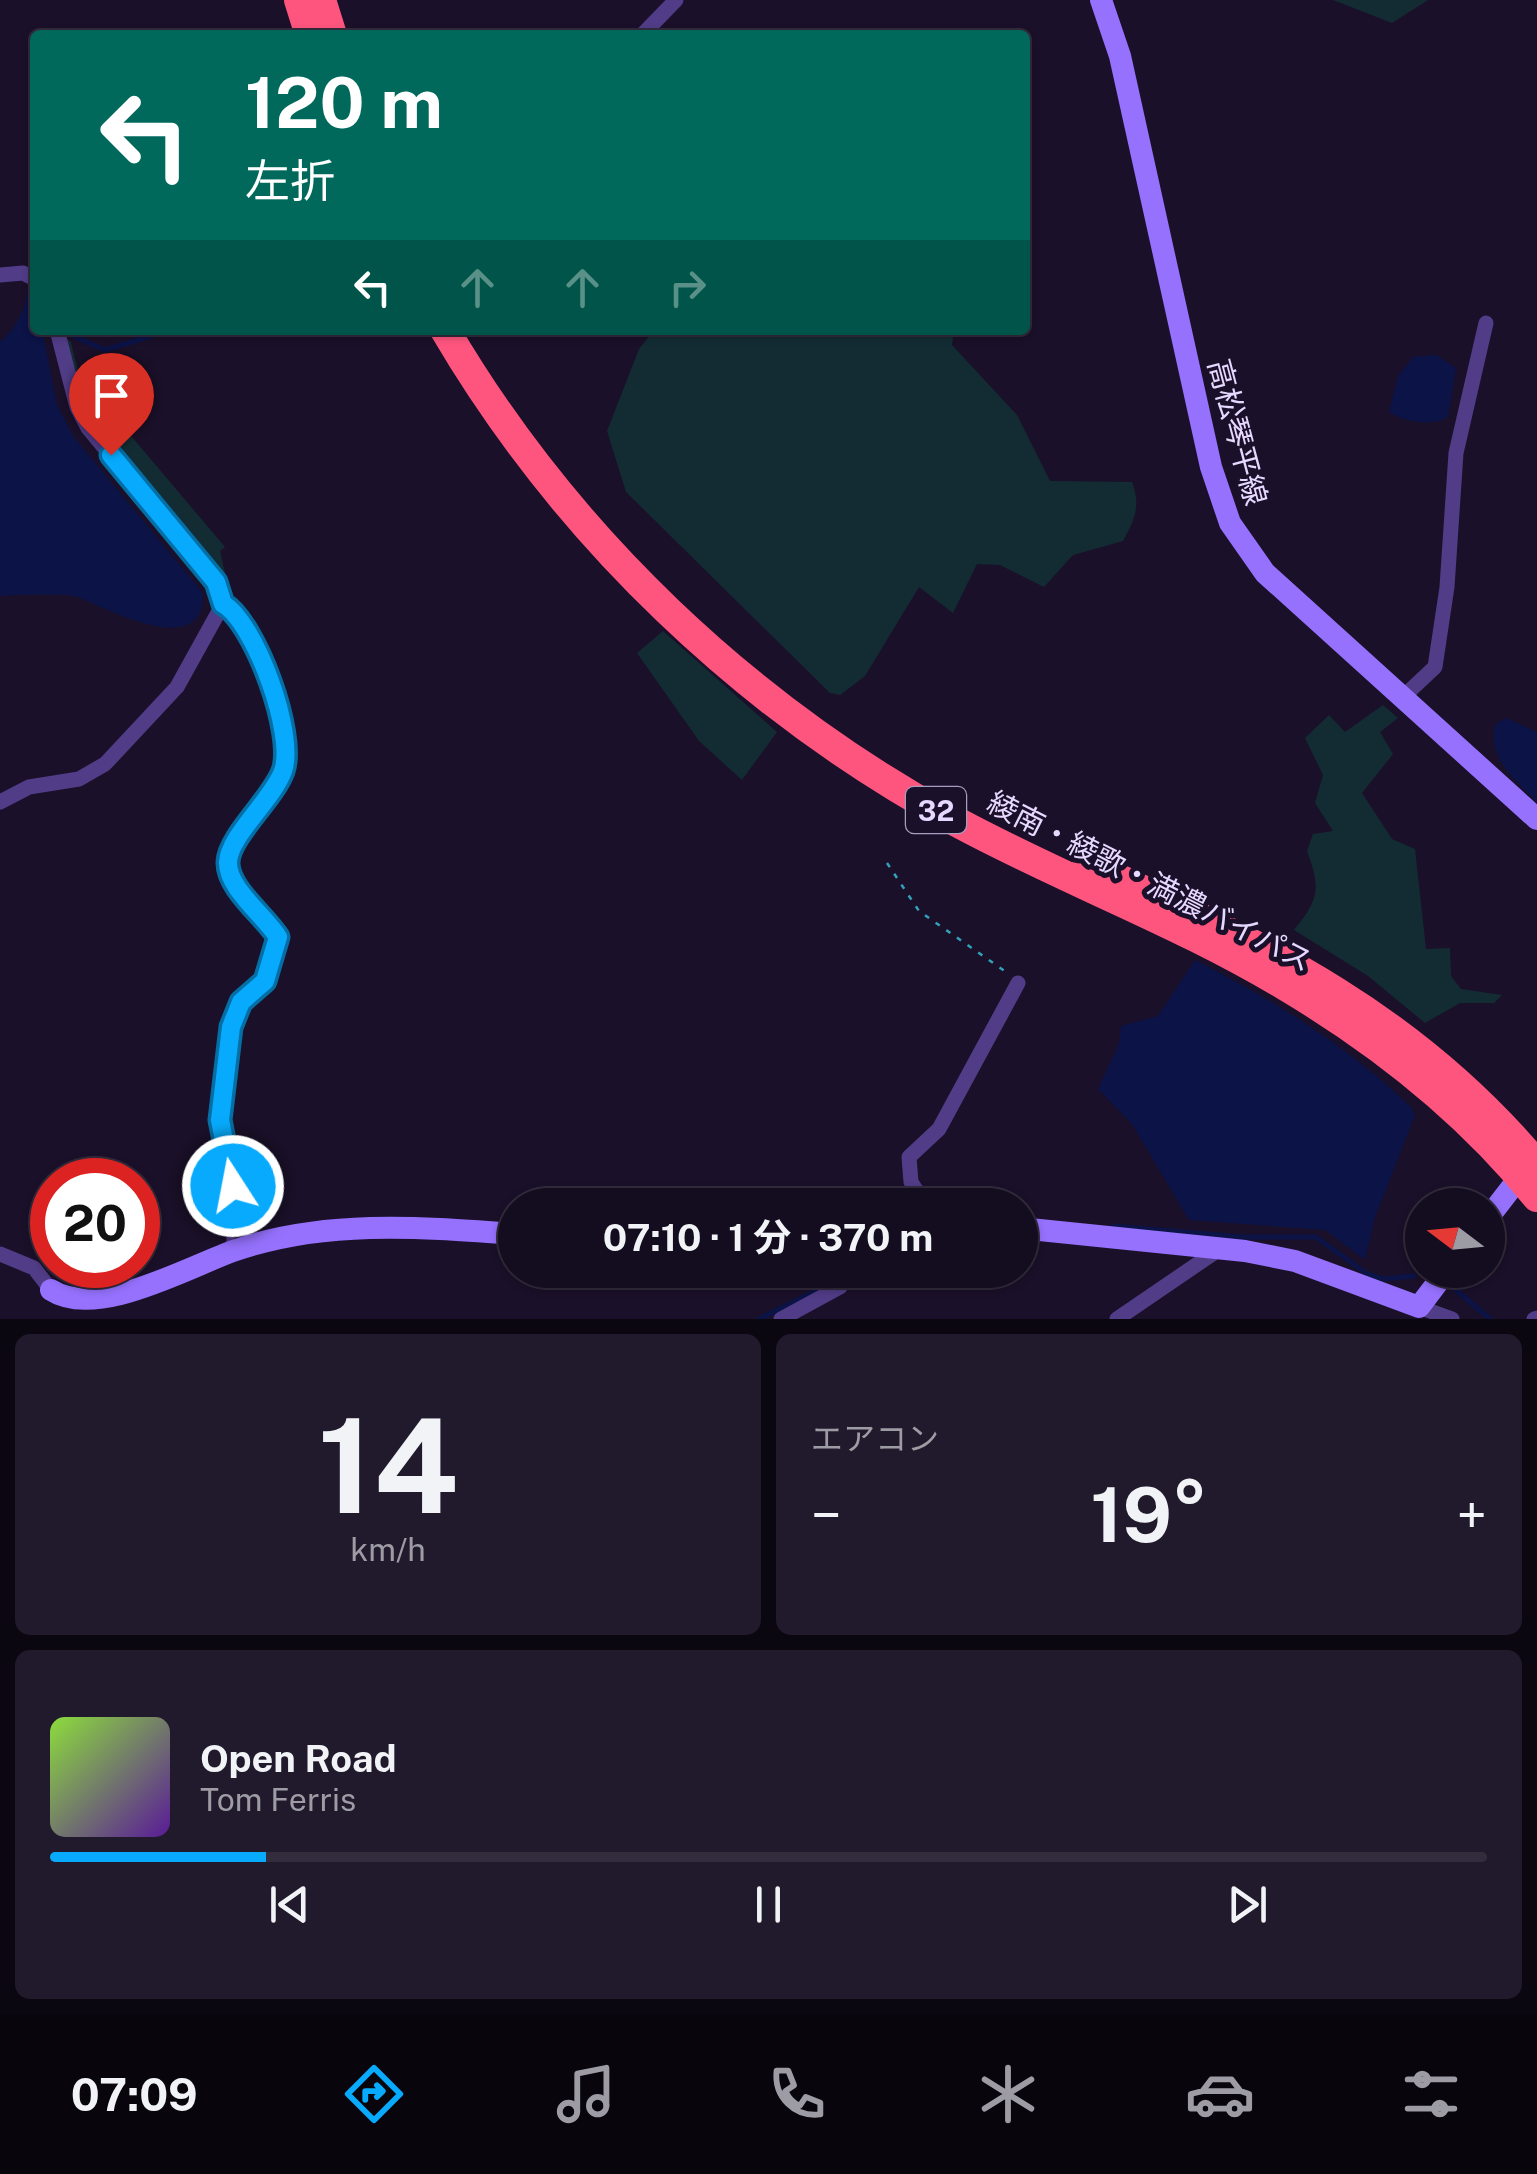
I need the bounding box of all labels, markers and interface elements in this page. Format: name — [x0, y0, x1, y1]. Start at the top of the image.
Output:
text: 120 m — [245, 61, 443, 144]
icon: left — [80, 70, 210, 200]
text: 左折 — [245, 154, 335, 207]
icon: left — [345, 260, 400, 315]
icon: ahead — [450, 260, 505, 315]
icon: ahead — [555, 260, 610, 315]
icon: right — [660, 260, 715, 315]
pin — [69, 353, 154, 456]
street label: 高松琴平線 — [1201, 355, 1275, 509]
icon: arrive — [84, 368, 139, 423]
street label: 綾南・綾歌・満濃バイパス — [982, 783, 1318, 979]
road number: 32 — [906, 787, 966, 833]
position arrow — [181, 1134, 285, 1238]
speed limit sign: 20 — [30, 1158, 160, 1288]
north arrow — [1405, 1188, 1505, 1288]
map controls — [1405, 1188, 1505, 1288]
text: 07:10 · 1 分 · 370 m — [603, 1215, 933, 1260]
text: 14 — [318, 1390, 458, 1542]
text: エアコン — [811, 1420, 939, 1457]
text: 19° — [1090, 1471, 1208, 1559]
text: − — [811, 1483, 842, 1547]
text: + — [1456, 1483, 1487, 1547]
text: km/h — [350, 1531, 426, 1568]
text: Open Road — [200, 1736, 397, 1781]
text: Tom Ferris — [200, 1781, 356, 1818]
icon: previous — [262, 1877, 317, 1932]
icon: pause — [741, 1877, 796, 1932]
icon: next — [1220, 1877, 1275, 1932]
icon: directions — [339, 2059, 409, 2129]
icon: music — [551, 2059, 621, 2129]
icon: phone — [762, 2059, 832, 2129]
icon: climate — [973, 2059, 1043, 2129]
icon: car — [1185, 2059, 1255, 2129]
icon: filters — [1396, 2059, 1466, 2129]
text: 07:09 — [71, 2068, 198, 2121]

